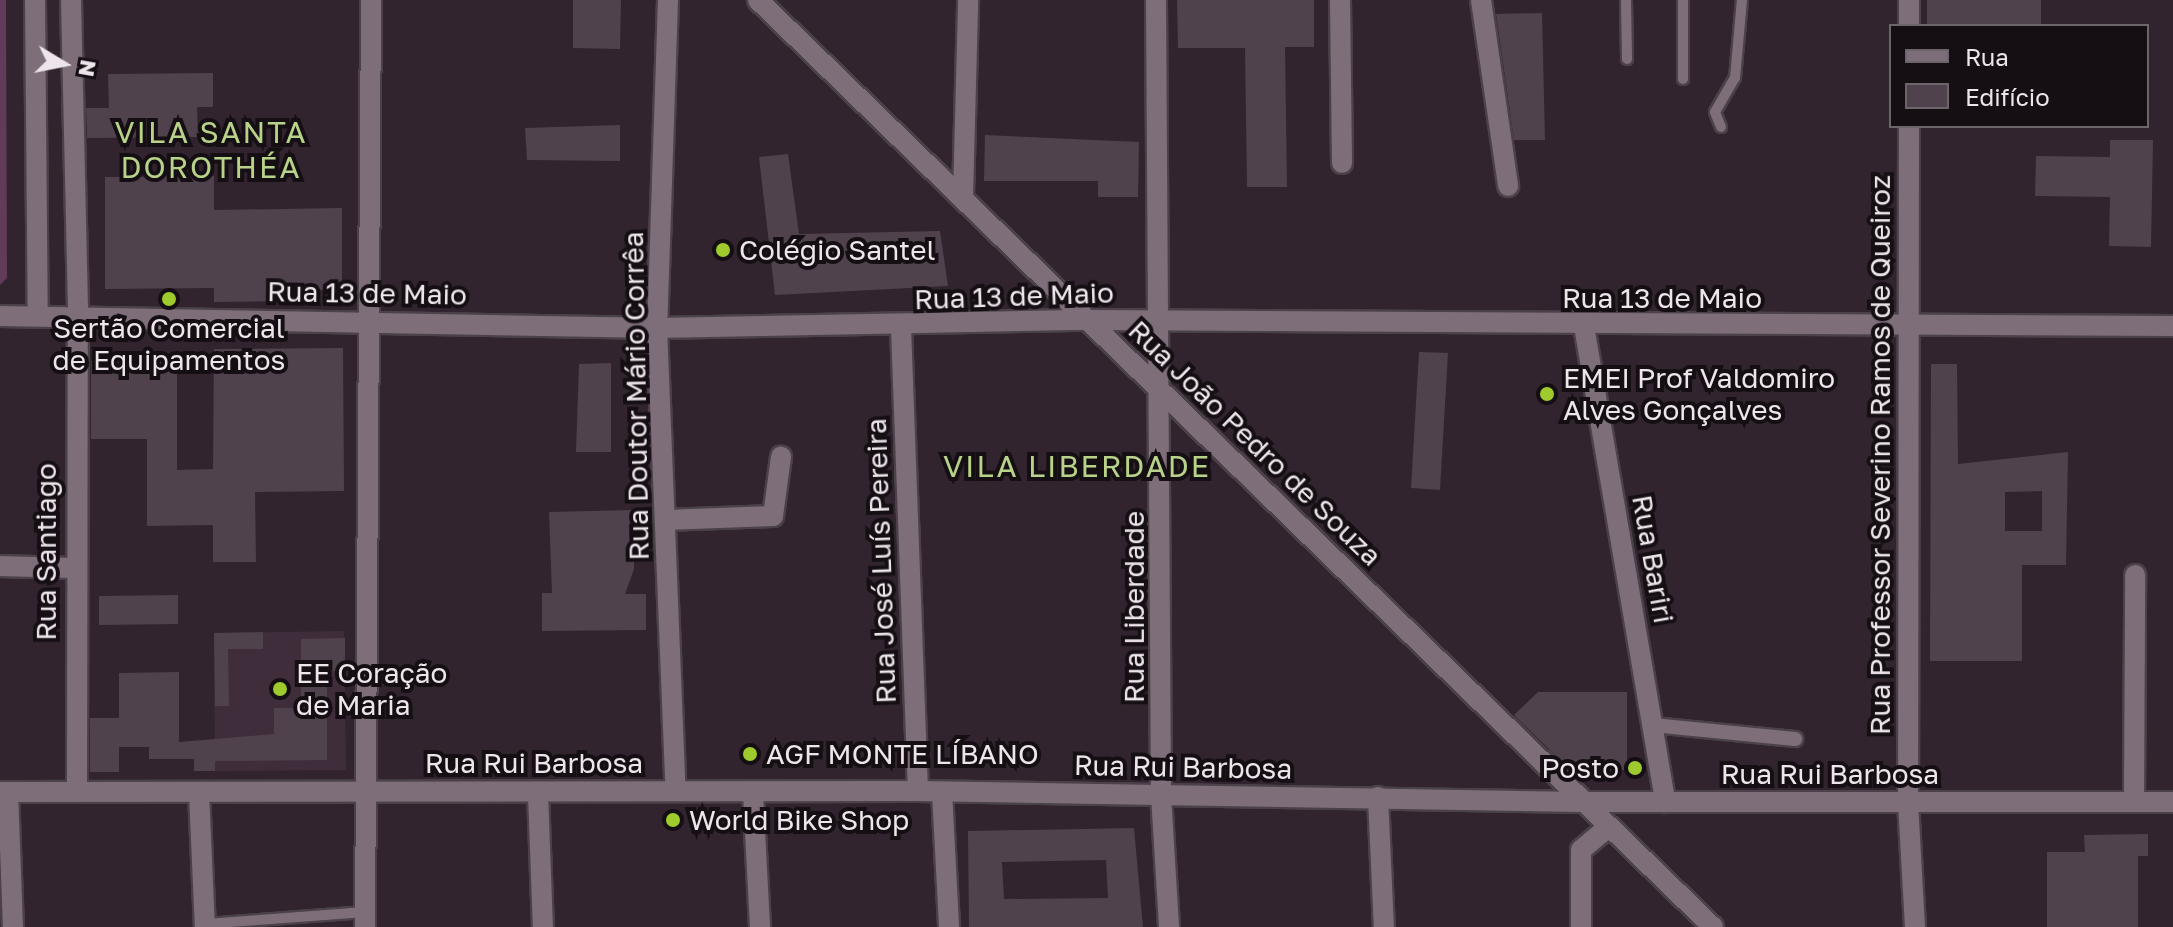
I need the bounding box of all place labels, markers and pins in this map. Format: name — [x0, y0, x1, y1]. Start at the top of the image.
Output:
place label: Colégio Santel — [739, 233, 935, 267]
marker: Colégio Santel — [714, 241, 732, 259]
marker: Sertão Comercial de Equipamentos — [160, 290, 178, 308]
place label: Sertão Comercial de Equipamentos — [53, 311, 285, 377]
place label: EMEI Prof Valdomiro Alves Gonçalves — [1563, 361, 1835, 427]
marker: EMEI Prof Valdomiro Alves Gonçalves — [1538, 385, 1556, 403]
place label: EE Coração de Maria — [296, 656, 447, 722]
marker: EE Coração de Maria — [271, 680, 289, 698]
place label: AGF MONTE LÍBANO — [766, 737, 1039, 771]
marker: AGF MONTE LÍBANO — [741, 745, 759, 763]
place label: Posto — [1541, 751, 1619, 785]
marker: Posto — [1626, 759, 1644, 777]
place label: World Bike Shop — [689, 803, 909, 837]
marker: World Bike Shop — [664, 811, 682, 829]

